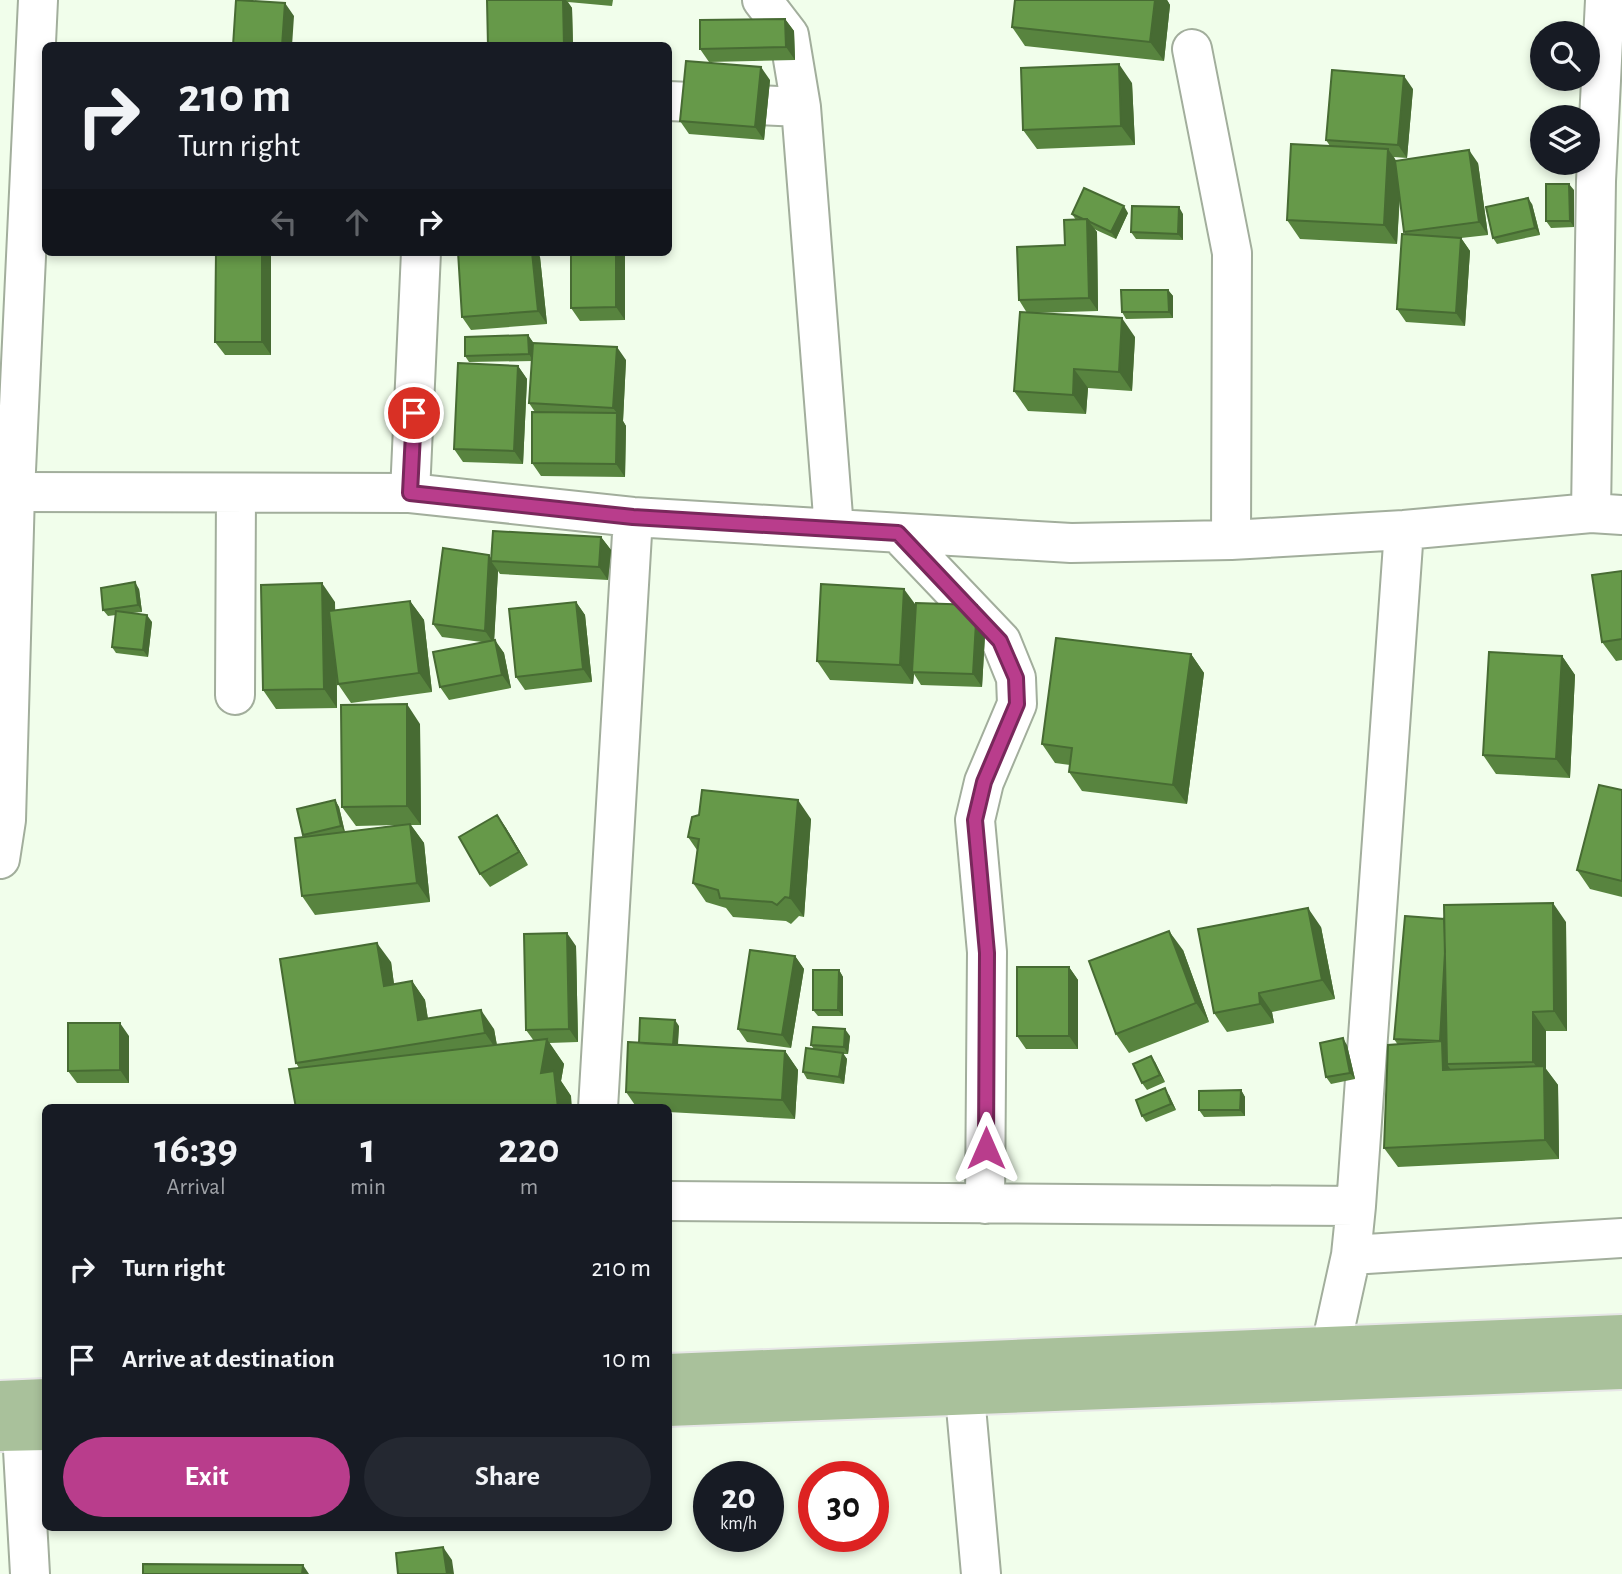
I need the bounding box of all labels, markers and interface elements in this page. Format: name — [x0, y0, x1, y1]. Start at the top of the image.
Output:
map controls — [1530, 21, 1600, 175]
button: search — [1530, 21, 1600, 91]
icon: right — [63, 70, 154, 161]
text: 210 m — [178, 72, 291, 121]
button: layers — [1530, 105, 1600, 175]
text: Turn right — [178, 130, 300, 162]
icon: left — [265, 203, 303, 241]
icon: ahead — [338, 203, 376, 241]
icon: right — [411, 203, 449, 241]
pin — [384, 383, 444, 443]
icon: arrive — [395, 394, 433, 432]
position arrow — [949, 1111, 1023, 1185]
text: 16:39 — [154, 1128, 238, 1170]
text: 1 — [360, 1128, 376, 1170]
text: 220 — [498, 1128, 560, 1170]
text: Arrival — [166, 1176, 226, 1199]
text: min — [350, 1176, 386, 1199]
text: m — [520, 1176, 538, 1199]
icon: right — [63, 1250, 101, 1288]
text: Turn right — [122, 1255, 225, 1281]
text: 210 m — [591, 1255, 651, 1281]
icon: arrive — [63, 1341, 101, 1379]
text: Arrive at destination — [122, 1346, 335, 1372]
text: 10 m — [603, 1346, 651, 1372]
button: Exit — [63, 1437, 350, 1517]
button: Share — [364, 1437, 651, 1517]
speed limit sign: 30 — [798, 1461, 889, 1552]
text: 20 — [721, 1480, 756, 1515]
text: km/h — [720, 1515, 757, 1533]

